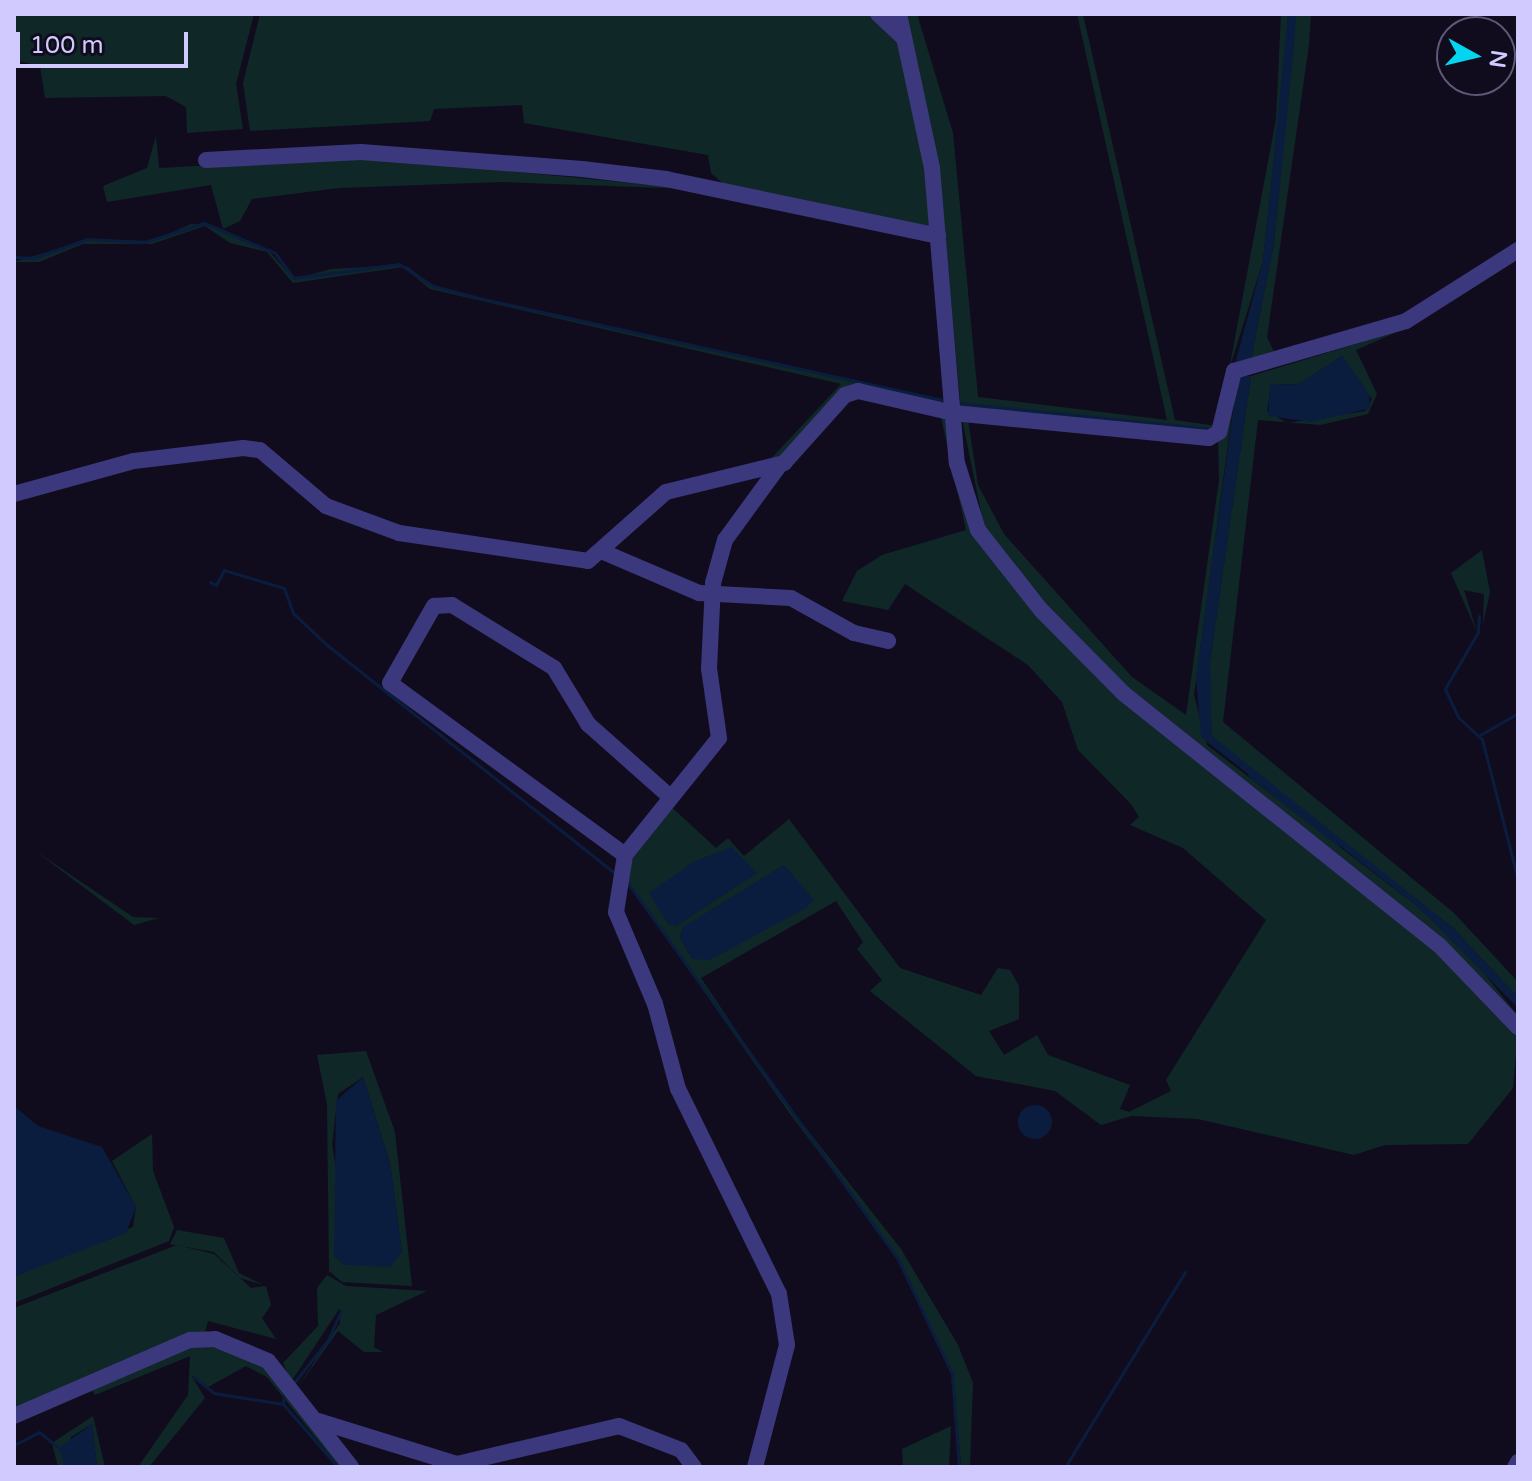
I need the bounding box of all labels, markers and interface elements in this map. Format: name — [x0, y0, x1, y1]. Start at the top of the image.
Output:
scale bar — [20, 16, 192, 66]
north arrow — [1436, 16, 1516, 96]
text: 100 m — [30, 31, 104, 60]
text: N — [1484, 48, 1512, 70]

